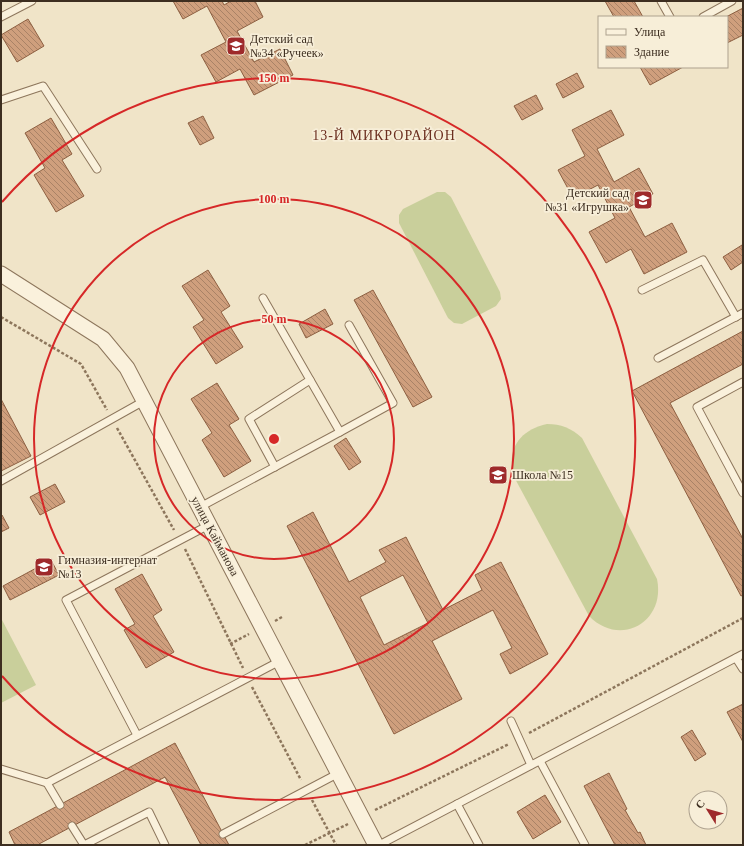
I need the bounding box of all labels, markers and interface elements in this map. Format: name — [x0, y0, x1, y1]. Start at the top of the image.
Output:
legend — [598, 16, 728, 68]
text: Улица — [634, 25, 666, 39]
place label: Детский сад №34 «Ручеек» — [250, 32, 324, 60]
school or university icon: Детский сад №34 «Ручеек» — [225, 35, 247, 57]
text: Здание — [634, 45, 669, 59]
text: 150 m — [259, 71, 290, 85]
district label: 13-Й МИКРОРАЙОН — [312, 127, 456, 143]
place label: Детский сад №31 «Игрушка» — [545, 186, 629, 214]
school or university icon: Детский сад №31 «Игрушка» — [632, 189, 654, 211]
text: 100 m — [259, 192, 290, 206]
text: 50 m — [262, 312, 287, 326]
centre of rings — [267, 432, 281, 446]
school or university icon: Школа №15 — [487, 464, 509, 486]
place label: Школа №15 — [512, 468, 573, 482]
street label: улица Кайманова — [188, 494, 242, 579]
place label: Гимназия-интернат №13 — [58, 553, 158, 581]
school or university icon: Гимназия-интернат №13 — [33, 556, 55, 578]
north arrow — [688, 790, 728, 830]
text: С — [693, 797, 707, 811]

